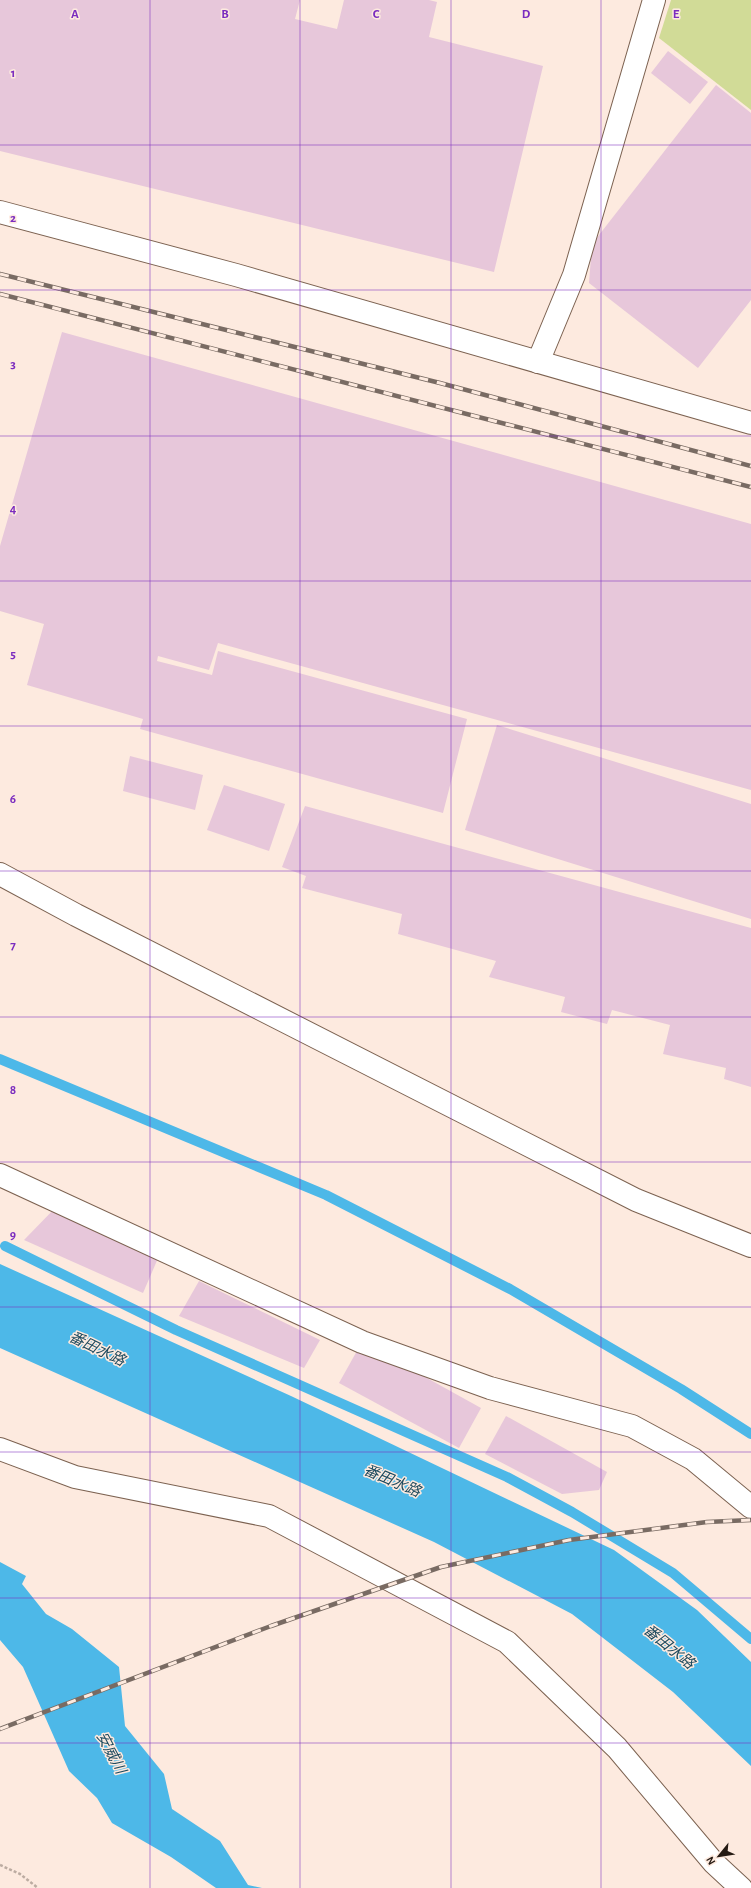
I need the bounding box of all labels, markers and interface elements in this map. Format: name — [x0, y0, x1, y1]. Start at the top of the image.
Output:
text: A — [71, 8, 79, 21]
text: B — [221, 8, 229, 21]
text: C — [373, 8, 380, 21]
text: D — [522, 8, 531, 21]
text: E — [673, 8, 680, 21]
text: 1 — [11, 67, 15, 80]
text: 2 — [10, 212, 16, 225]
text: 3 — [10, 358, 16, 371]
text: 4 — [10, 503, 17, 516]
text: 5 — [10, 648, 16, 661]
text: 6 — [10, 793, 16, 806]
text: 7 — [10, 939, 16, 952]
text: 8 — [10, 1084, 16, 1097]
text: 9 — [10, 1229, 16, 1242]
water label: 番田水路 — [67, 1328, 129, 1370]
water label: 番田水路 — [361, 1461, 425, 1500]
water label: 番田水路 — [641, 1622, 699, 1673]
water label: 安威川 — [94, 1729, 130, 1778]
north arrow — [699, 1836, 739, 1876]
text: N — [704, 1855, 717, 1867]

